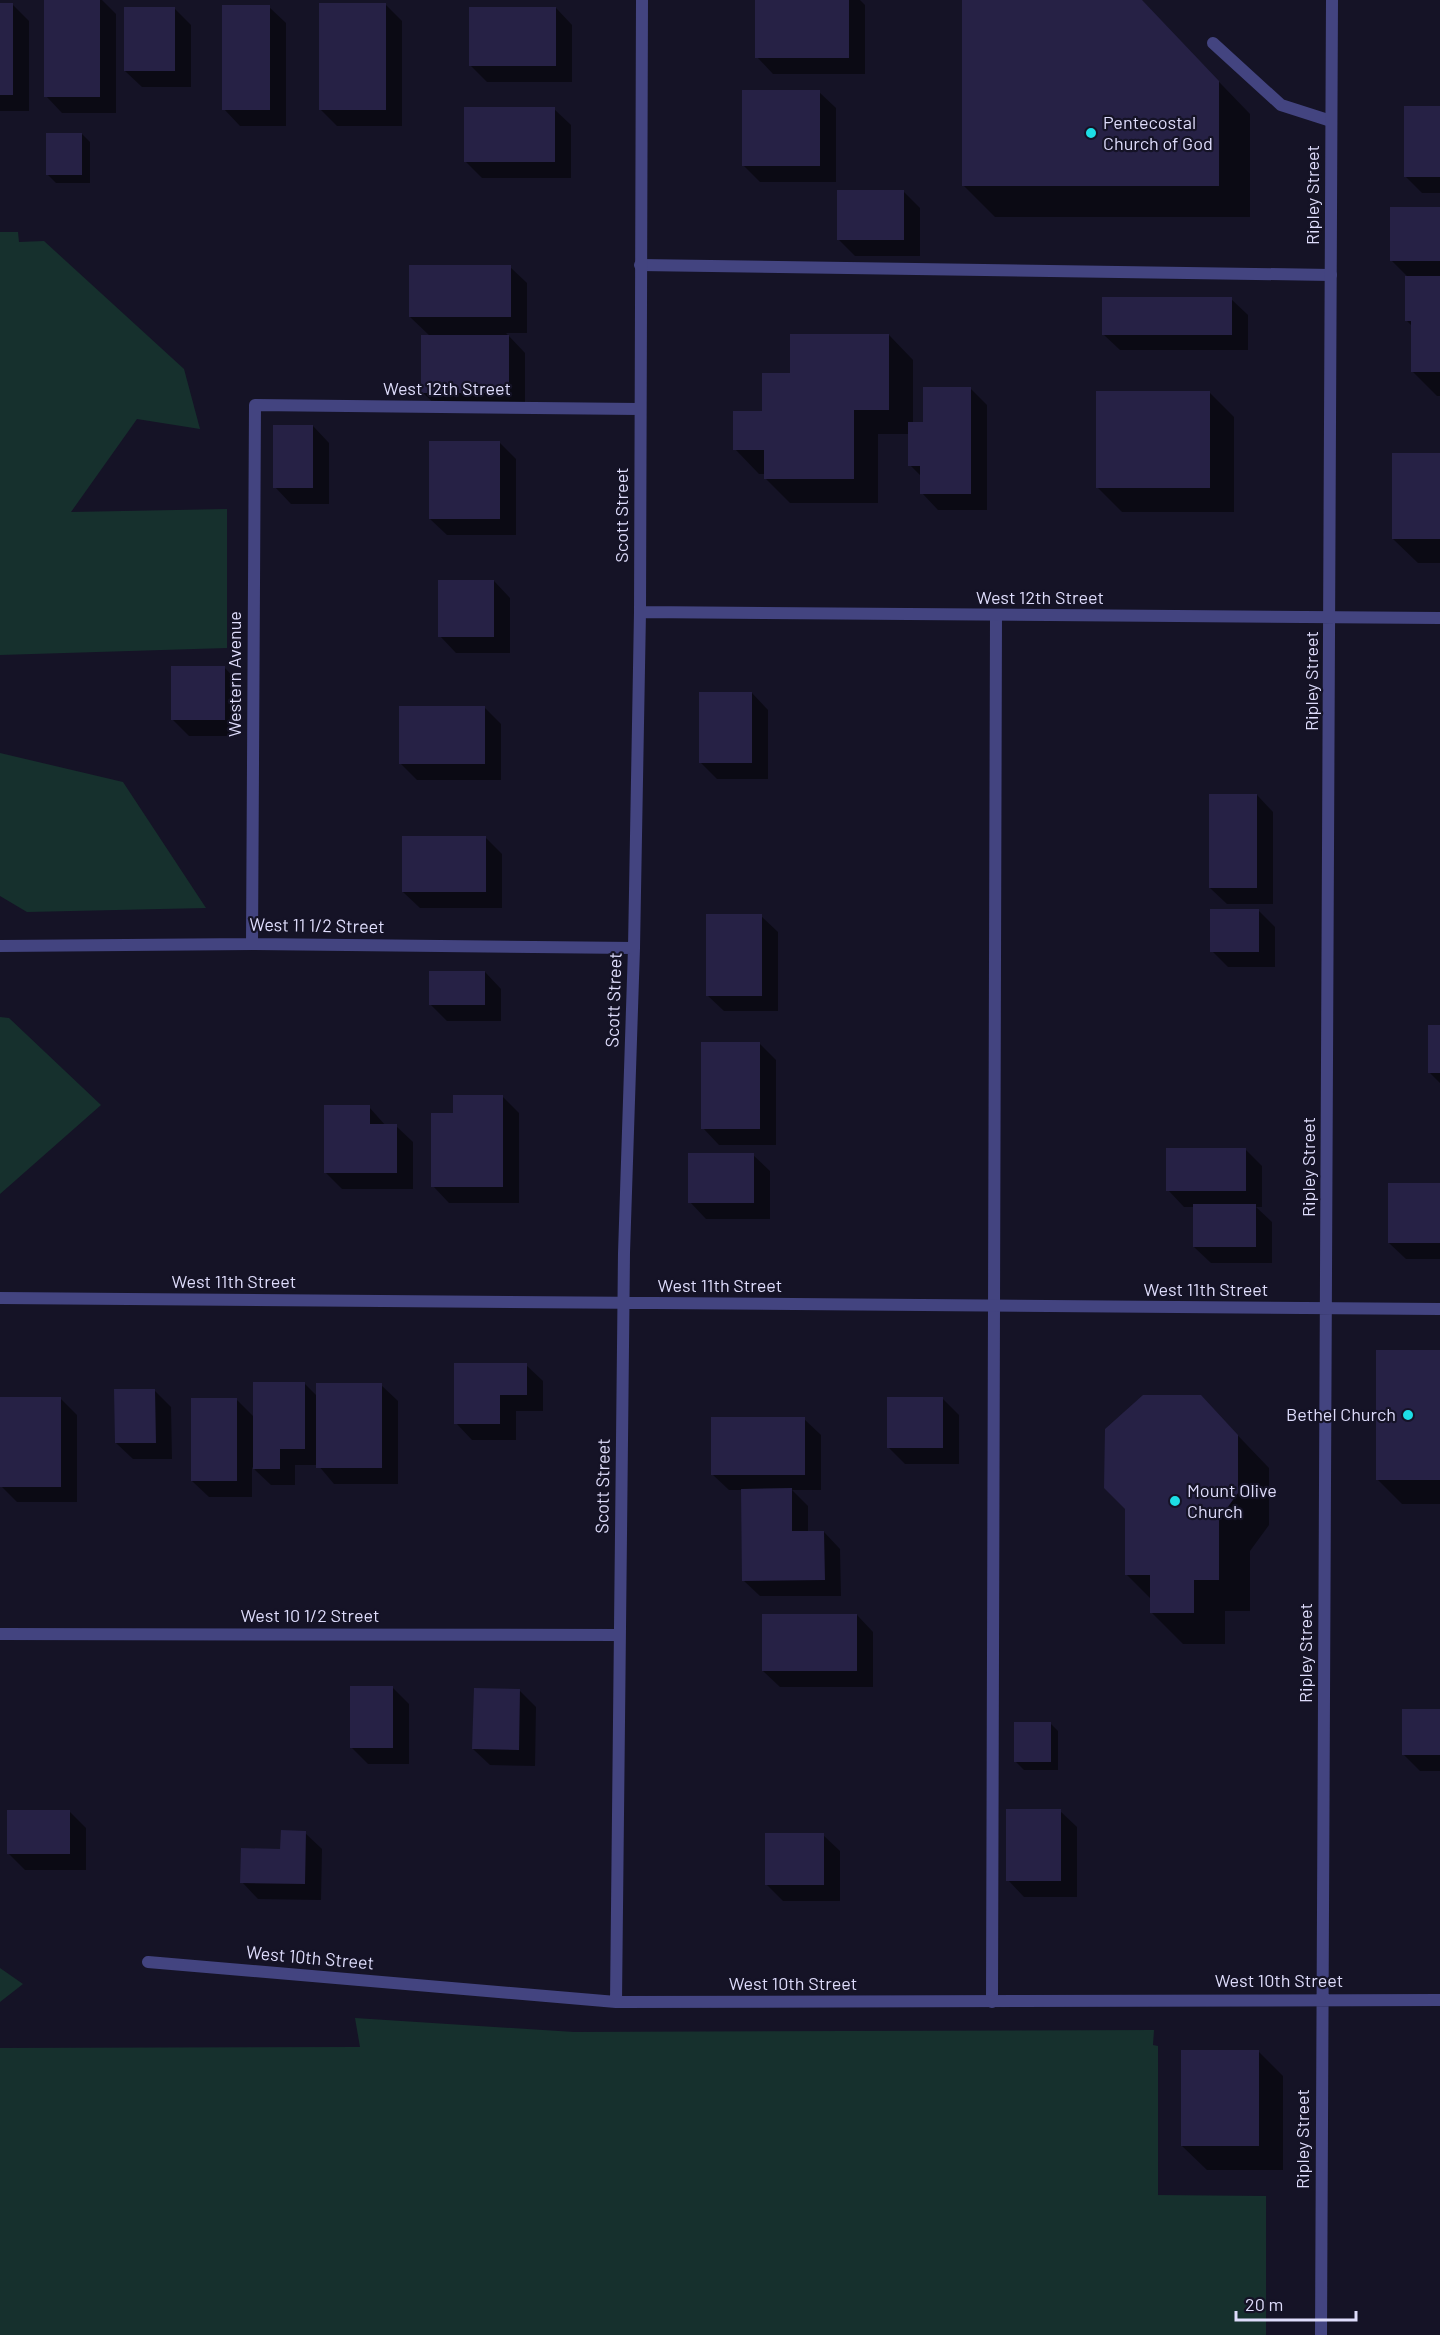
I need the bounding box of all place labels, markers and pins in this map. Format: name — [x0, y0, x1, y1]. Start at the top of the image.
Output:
place label: Pentecostal Church of God — [1103, 111, 1213, 154]
marker: Pentecostal Church of God — [1084, 126, 1098, 140]
place label: Bethel Church — [1286, 1403, 1396, 1425]
marker: Bethel Church — [1401, 1408, 1415, 1422]
place label: Mount Olive Church — [1187, 1479, 1277, 1522]
marker: Mount Olive Church — [1168, 1494, 1182, 1508]

